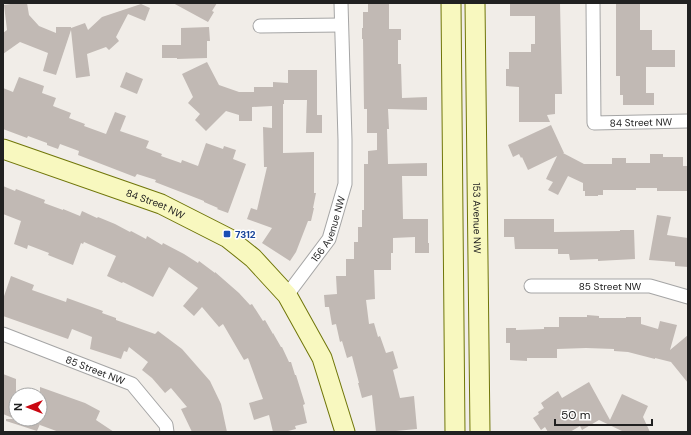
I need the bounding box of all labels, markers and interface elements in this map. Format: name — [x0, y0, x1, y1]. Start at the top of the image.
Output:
street label: 84 Street NW — [610, 115, 673, 130]
street label: 153 Avenue NW — [470, 182, 484, 254]
street label: 84 Street NW — [124, 186, 187, 222]
street label: 156 Avenue NW — [308, 194, 348, 265]
place label: 7312 — [235, 228, 256, 241]
marker: 7312 — [222, 229, 232, 239]
street label: 85 Street NW — [579, 280, 642, 293]
street label: 85 Street NW — [64, 353, 127, 388]
north arrow — [8, 387, 48, 427]
scale bar — [555, 401, 652, 427]
text: N — [11, 403, 25, 411]
text: 50 m — [561, 407, 590, 423]

